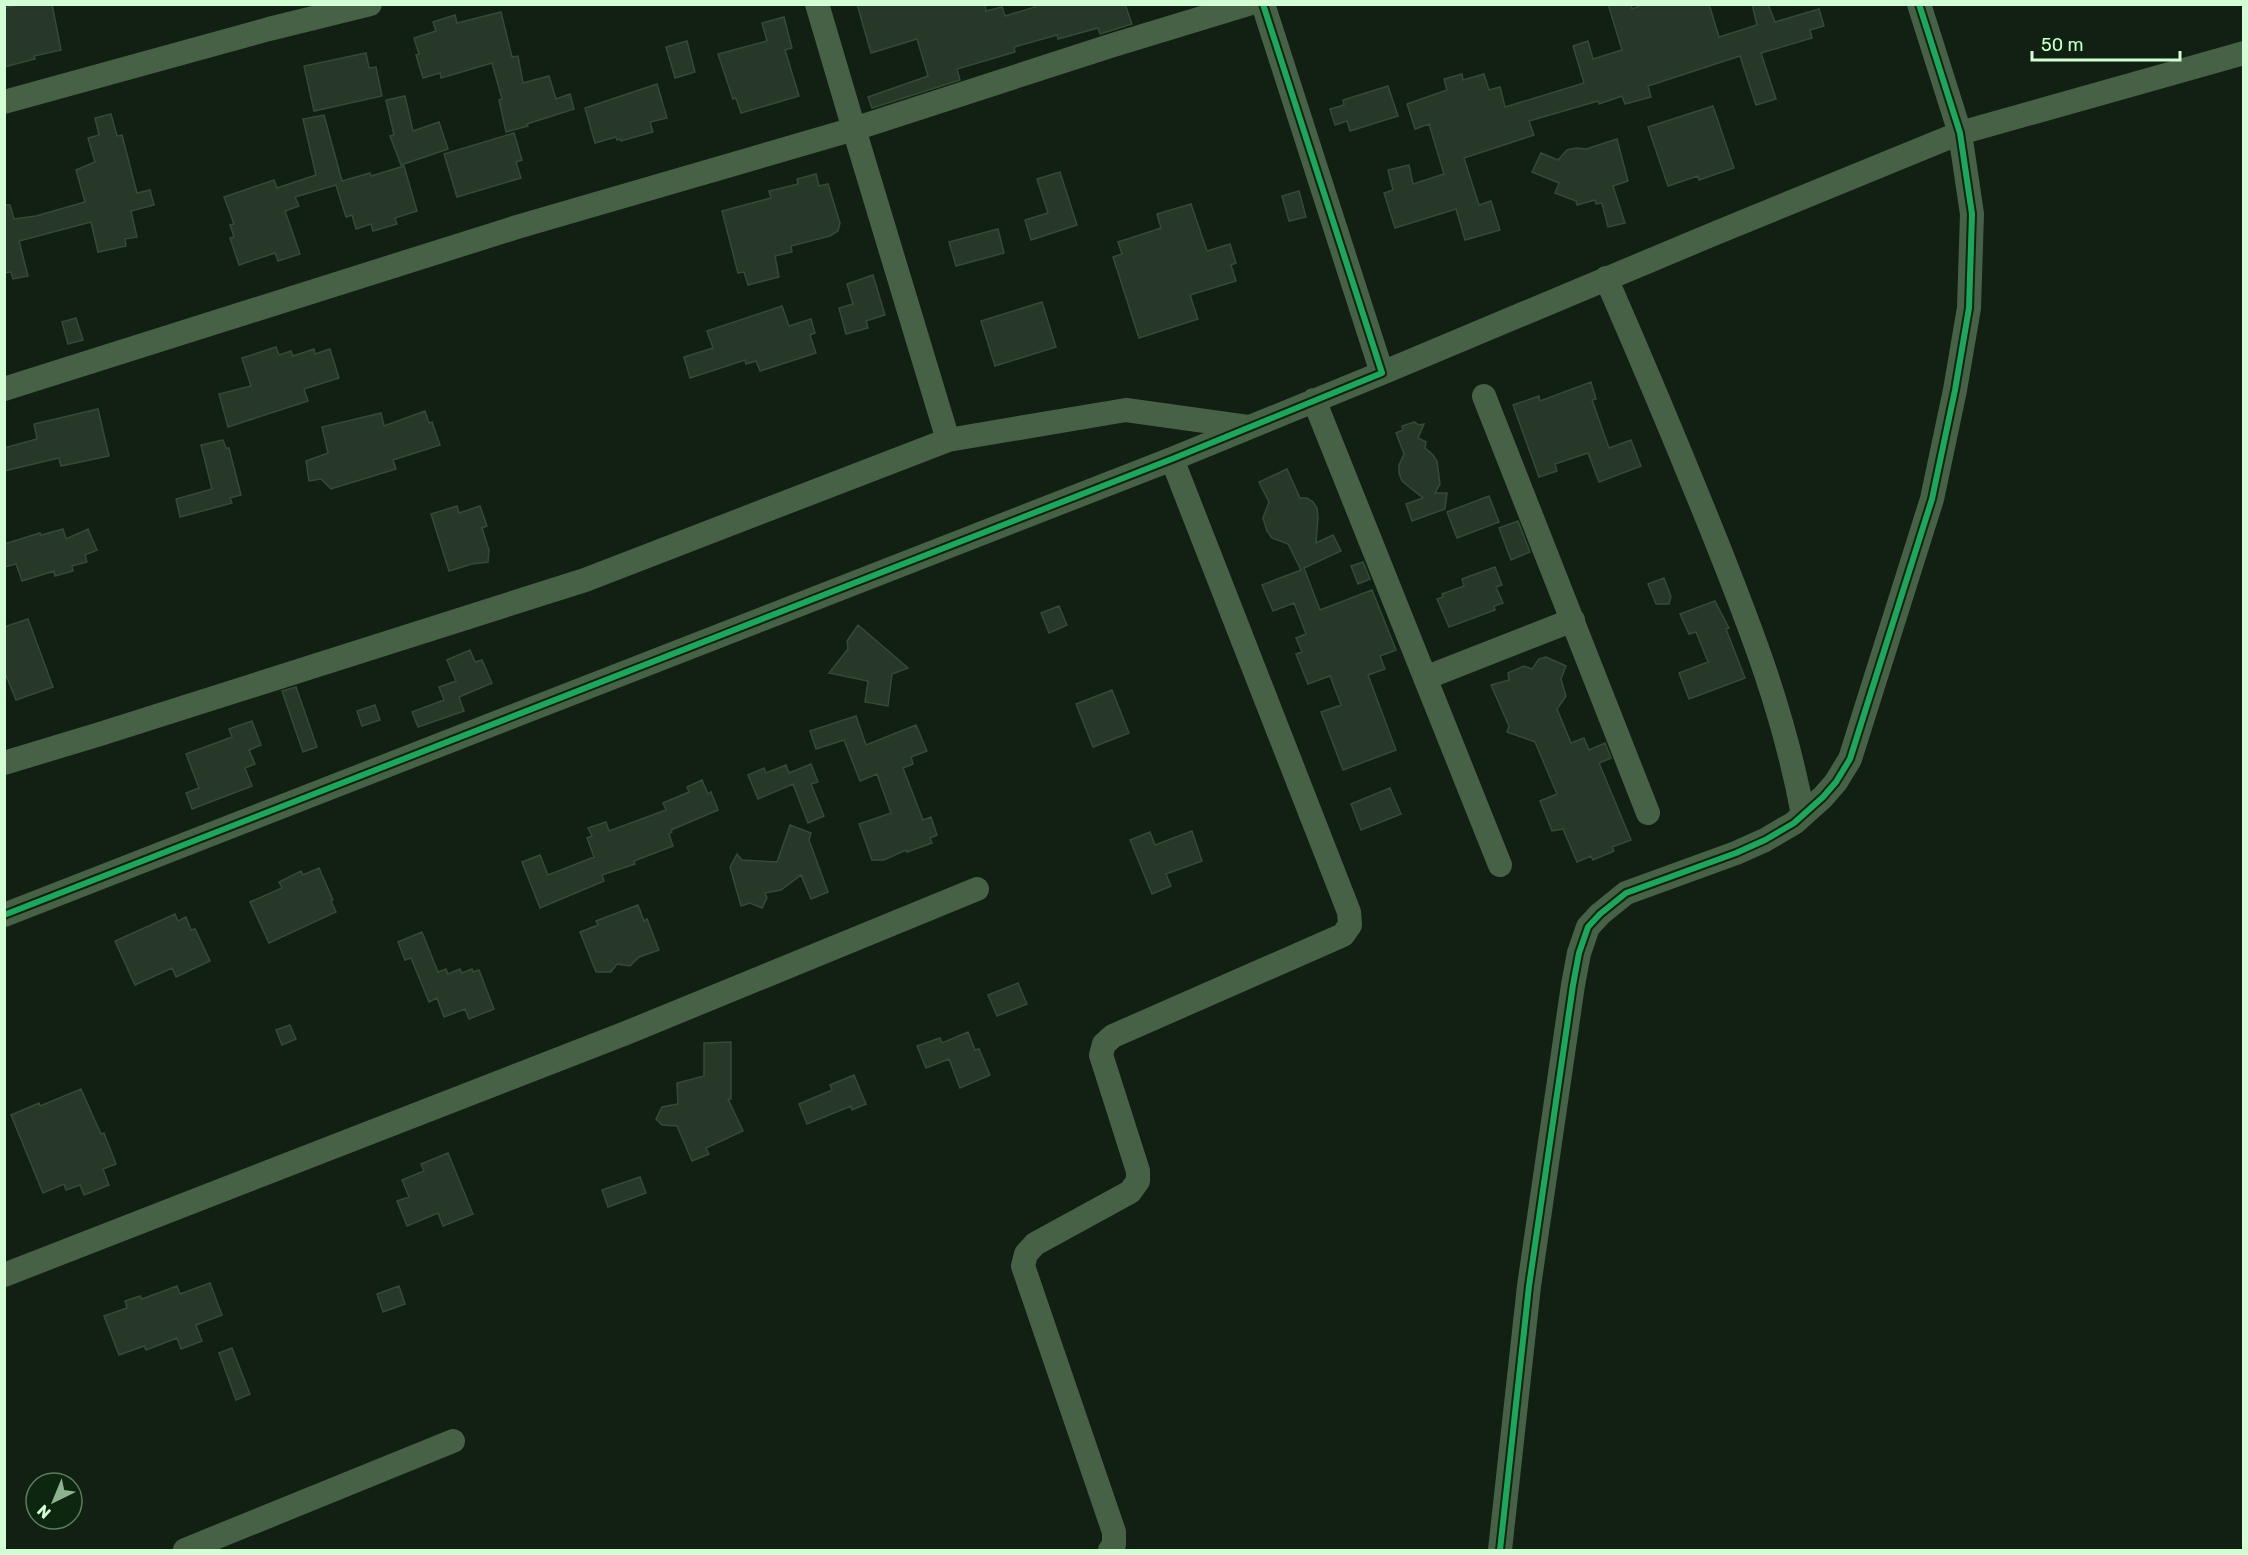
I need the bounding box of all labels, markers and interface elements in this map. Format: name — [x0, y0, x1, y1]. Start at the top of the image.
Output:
scale bar — [2032, 24, 2180, 62]
text: 50 m — [2041, 34, 2084, 56]
north arrow — [24, 1471, 84, 1531]
text: N — [33, 1501, 55, 1522]

